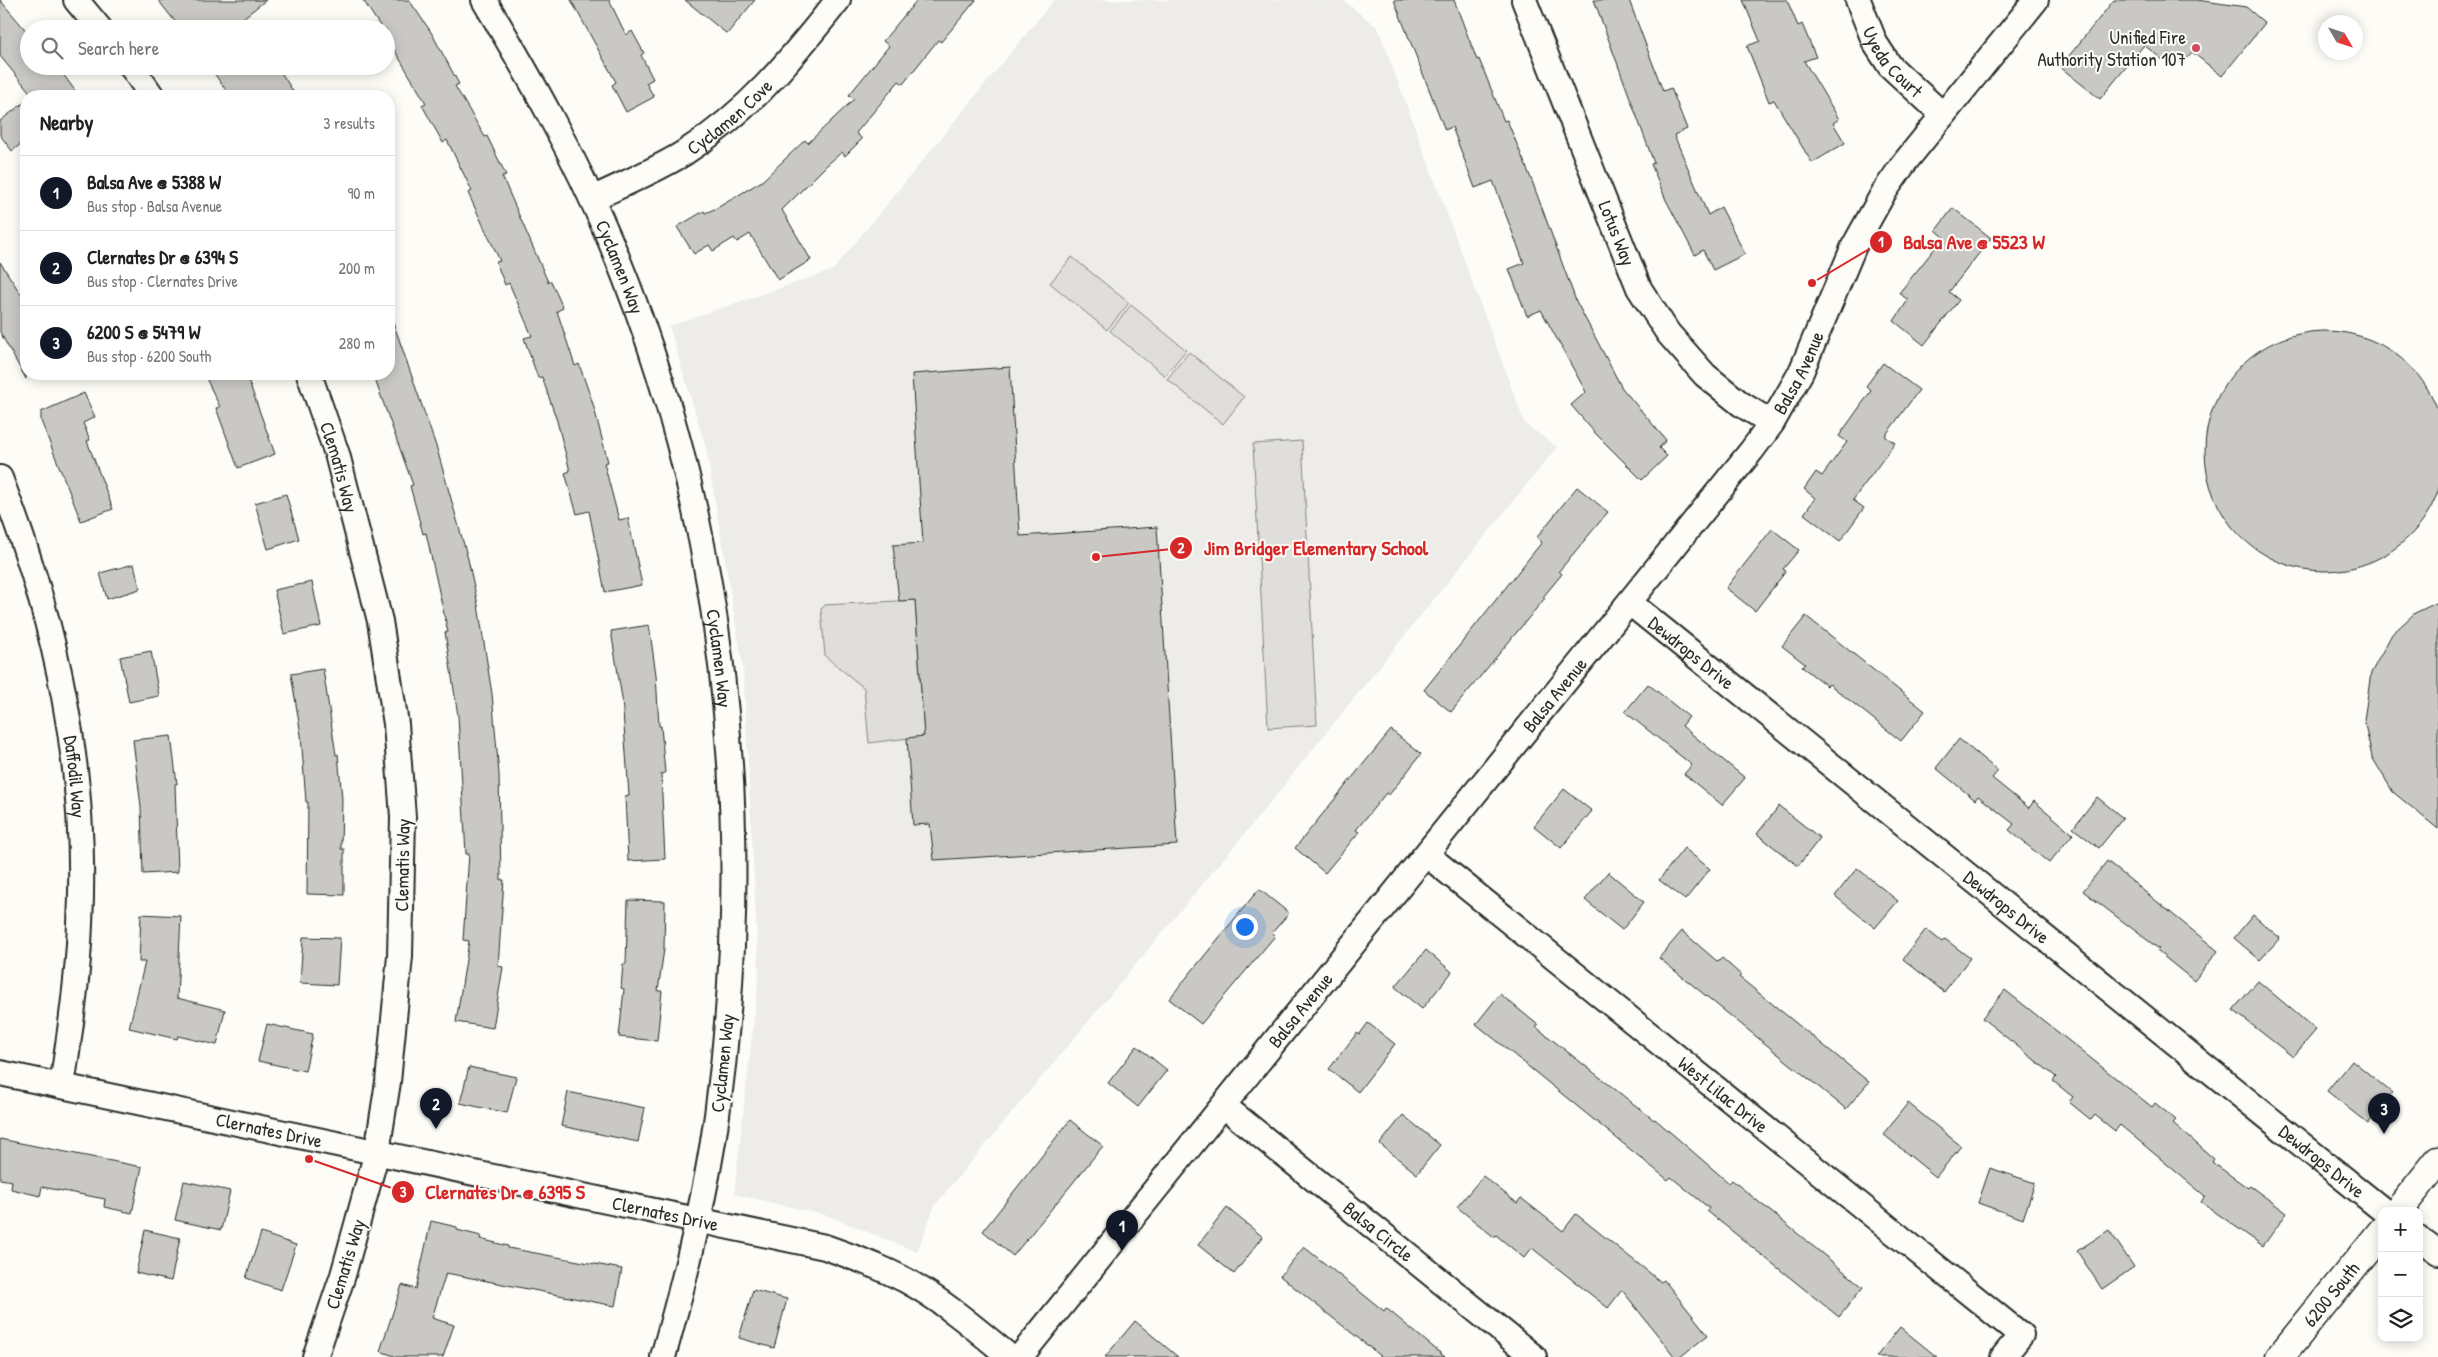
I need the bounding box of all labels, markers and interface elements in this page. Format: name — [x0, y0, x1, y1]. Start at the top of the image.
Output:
north arrow — [2318, 15, 2363, 60]
search box — [20, 20, 395, 75]
street label: Uyeda Court — [1857, 23, 1929, 104]
place label: Unified Fire Authority Station 107 — [2038, 24, 2186, 72]
icon: search — [38, 34, 66, 62]
text: Search here — [78, 35, 159, 61]
marker: Unified Fire Authority Station 107 — [2190, 42, 2202, 54]
street label: Cyclamen Cove — [682, 73, 778, 161]
text: Nearby — [40, 108, 93, 137]
text: 3 results — [323, 112, 375, 134]
text: Balsa Ave @ 5388 W — [87, 169, 221, 195]
text: 1 — [53, 182, 59, 204]
text: 90 m — [347, 182, 375, 204]
text: Bus stop · Balsa Avenue — [87, 195, 222, 217]
street label: Lotus Way — [1592, 197, 1642, 269]
street label: Cyclamen Way — [590, 216, 650, 317]
callout: Balsa Ave @ 5523 W — [1868, 224, 2055, 259]
text: Balsa Ave @ 5523 W — [1903, 228, 2045, 255]
text: 1 — [1878, 231, 1884, 252]
text: Clernates Dr @ 6394 S — [87, 244, 238, 270]
text: 2 — [52, 257, 60, 279]
text: 200 m — [339, 257, 375, 279]
text: Bus stop · Clernates Drive — [87, 270, 238, 292]
text: 6200 S @ 5479 W — [87, 319, 200, 345]
street label: Balsa Avenue — [1767, 327, 1830, 419]
text: 3 — [52, 332, 60, 354]
text: 280 m — [339, 332, 375, 354]
text: Bus stop · 6200 South — [87, 345, 211, 367]
street label: Clematis Way — [314, 418, 365, 515]
callout: Jim Bridger Elementary School — [1169, 531, 1438, 566]
text: Jim Bridger Elementary School — [1204, 534, 1429, 562]
text: 2 — [1177, 537, 1185, 558]
street label: Cyclamen Way — [700, 607, 739, 709]
street label: Dewdrops Drive — [1643, 610, 1740, 695]
street label: Balsa Avenue — [1516, 651, 1593, 738]
street label: Daffodil Way — [58, 734, 92, 819]
street label: Clematis Way — [388, 818, 416, 912]
street label: Dewdrops Drive — [1958, 864, 2056, 950]
your location — [1232, 914, 1258, 940]
street label: Balsa Avenue — [1262, 967, 1339, 1053]
street label: Cyclamen Way — [704, 1012, 740, 1114]
street label: West Lilac Drive — [1673, 1050, 1774, 1139]
pin: 2 — [420, 1088, 452, 1129]
pin: 3 — [2368, 1093, 2400, 1134]
street label: Clernates Drive — [214, 1106, 325, 1154]
street label: Dewdrops Drive — [2274, 1118, 2371, 1204]
callout: Clernates Dr @ 6395 S — [390, 1174, 595, 1209]
text: Clernates Dr @ 6395 S — [425, 1178, 586, 1205]
text: 3 — [400, 1181, 407, 1202]
street label: Clernates Drive — [610, 1189, 721, 1237]
street label: Balsa Circle — [1338, 1195, 1420, 1268]
map controls — [2378, 1207, 2423, 1342]
button: + — [2378, 1207, 2423, 1252]
pin: 1 — [1106, 1210, 1138, 1251]
street label: Clematis Way — [319, 1216, 371, 1312]
button: − — [2378, 1252, 2423, 1297]
street label: 6200 South — [2297, 1256, 2365, 1332]
button: layers — [2378, 1297, 2423, 1342]

